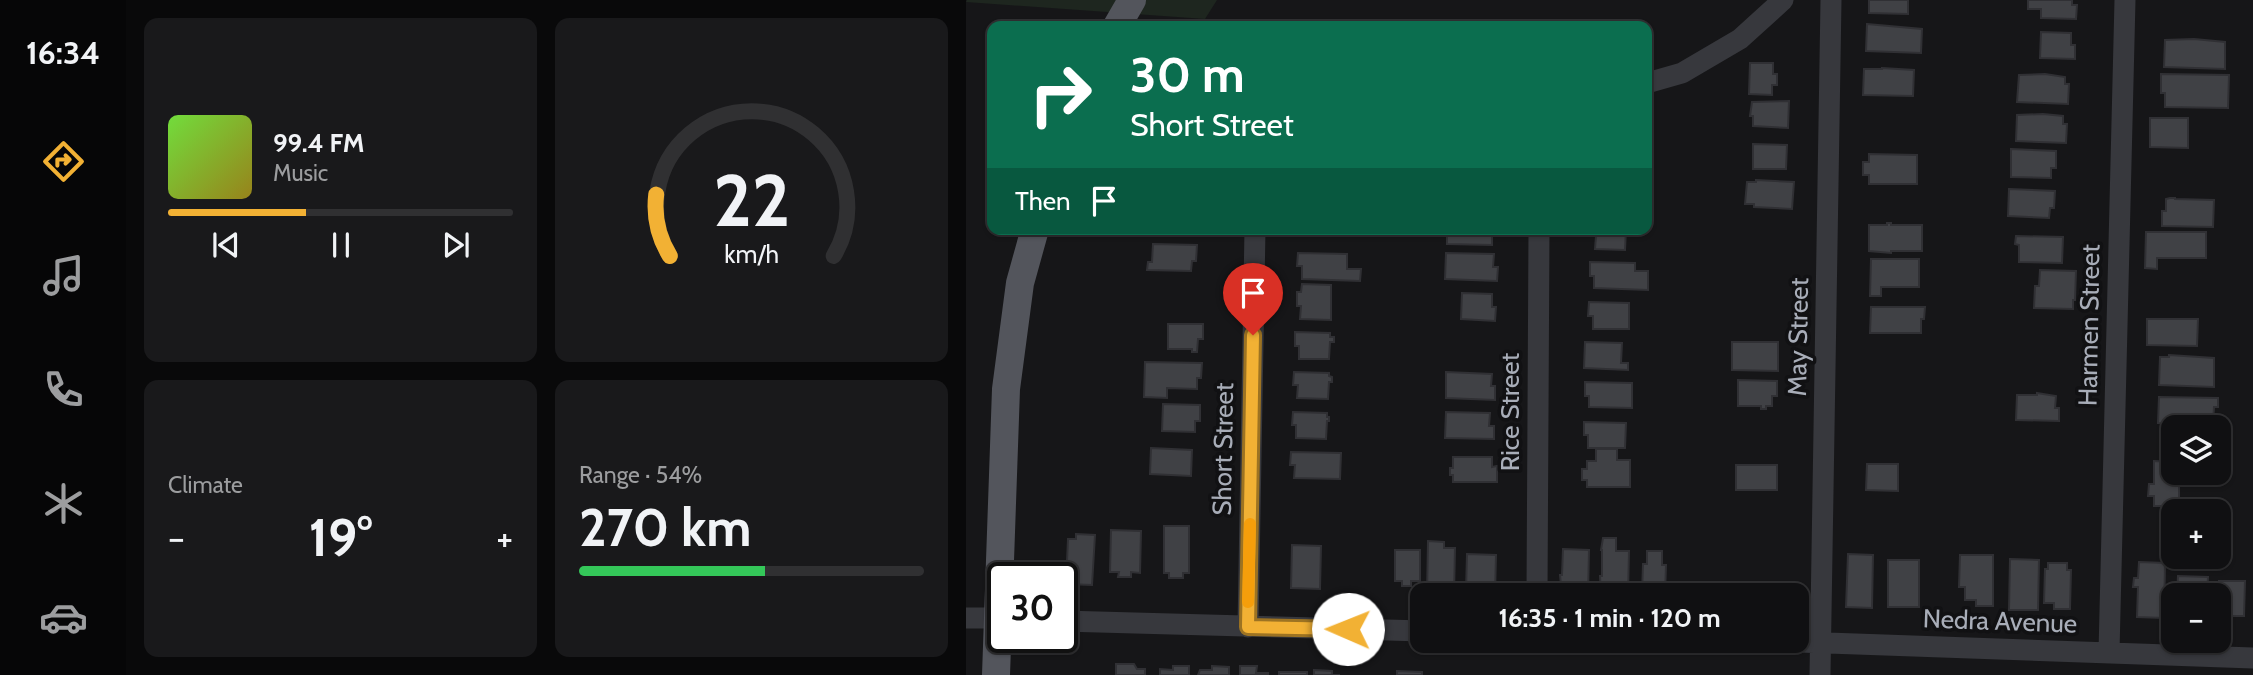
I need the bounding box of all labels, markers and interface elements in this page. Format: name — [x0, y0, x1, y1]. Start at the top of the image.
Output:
text: 16:34 — [26, 33, 100, 72]
text: 30 m — [1130, 45, 1245, 104]
icon: right — [1015, 49, 1106, 140]
text: Short Street — [1130, 105, 1294, 144]
text: 99.4 FM — [273, 127, 364, 159]
icon: directions — [39, 137, 88, 186]
text: 22 — [713, 156, 790, 244]
text: Music — [273, 159, 328, 187]
icon: arrive — [1085, 182, 1123, 220]
text: Then — [1015, 185, 1071, 217]
icon: previous — [207, 226, 245, 264]
icon: pause — [322, 226, 360, 264]
icon: next — [437, 226, 475, 264]
text: km/h — [724, 239, 779, 269]
street label: Harmen Street — [2072, 243, 2106, 406]
icon: music — [39, 251, 88, 300]
pin — [1223, 263, 1283, 335]
icon: arrive — [1234, 274, 1272, 312]
street label: May Street — [1781, 277, 1815, 397]
street label: Rice Street — [1494, 352, 1526, 471]
icon: phone — [39, 365, 88, 414]
street label: Short Street — [1206, 382, 1240, 516]
map controls — [2161, 415, 2231, 653]
button: layers — [2161, 415, 2231, 485]
text: Range · 54% — [579, 461, 702, 489]
text: Climate — [168, 471, 243, 499]
icon: climate — [39, 479, 88, 528]
text: 270 km — [579, 496, 751, 559]
button: + — [2161, 499, 2231, 569]
text: 19° — [309, 506, 372, 569]
text: − — [168, 514, 185, 561]
text: + — [496, 514, 513, 561]
speed limit sign: 30 — [987, 562, 1078, 653]
button: − — [2161, 583, 2231, 653]
position arrow — [1311, 592, 1385, 666]
icon: car — [39, 593, 88, 642]
text: 16:35 · 1 min · 120 m — [1498, 602, 1721, 634]
street label: Nedra Avenue — [1922, 602, 2078, 640]

